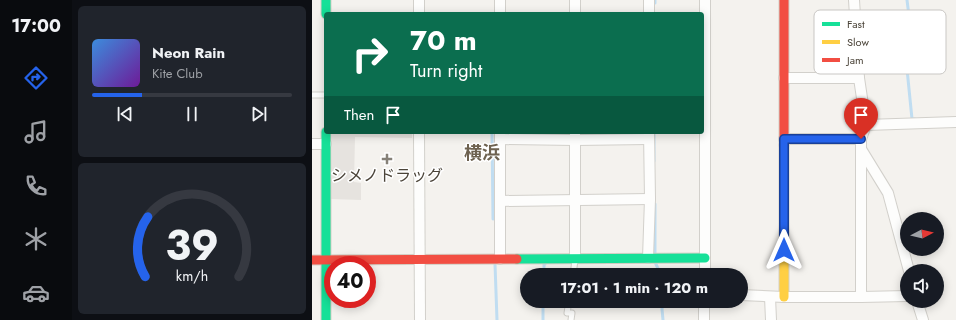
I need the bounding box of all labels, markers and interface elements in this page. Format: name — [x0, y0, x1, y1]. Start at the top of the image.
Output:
legend — [814, 10, 946, 74]
text: 17:00 — [11, 13, 61, 39]
text: Fast — [847, 16, 865, 32]
text: 70 m — [410, 20, 477, 61]
icon: right — [344, 28, 396, 80]
text: Slow — [847, 34, 869, 50]
text: Neon Rain — [152, 42, 225, 64]
text: Jam — [845, 52, 864, 68]
text: Turn right — [410, 58, 482, 84]
icon: directions — [22, 64, 50, 92]
text: Kite Club — [152, 64, 203, 83]
pin — [844, 98, 878, 139]
icon: previous — [114, 103, 136, 125]
icon: pause — [181, 103, 203, 125]
icon: next — [248, 103, 270, 125]
text: Then — [344, 104, 374, 126]
icon: arrive — [382, 104, 404, 126]
icon: arrive — [850, 104, 872, 126]
icon: music — [22, 118, 50, 146]
district label: 横浜 — [464, 140, 500, 166]
marker: シメノドラッグ — [382, 154, 392, 164]
place label: シメノドラッグ — [331, 164, 443, 187]
icon: phone — [22, 172, 50, 200]
north arrow — [900, 212, 944, 256]
map controls — [900, 212, 944, 308]
text: 39 — [165, 214, 219, 275]
icon: climate — [22, 225, 50, 253]
position arrow — [763, 229, 805, 271]
speed limit sign: 40 — [324, 256, 376, 308]
button: sound — [900, 264, 944, 308]
text: km/h — [176, 265, 208, 285]
text: 17:01 · 1 min · 120 m — [560, 277, 708, 299]
icon: car — [22, 279, 50, 307]

